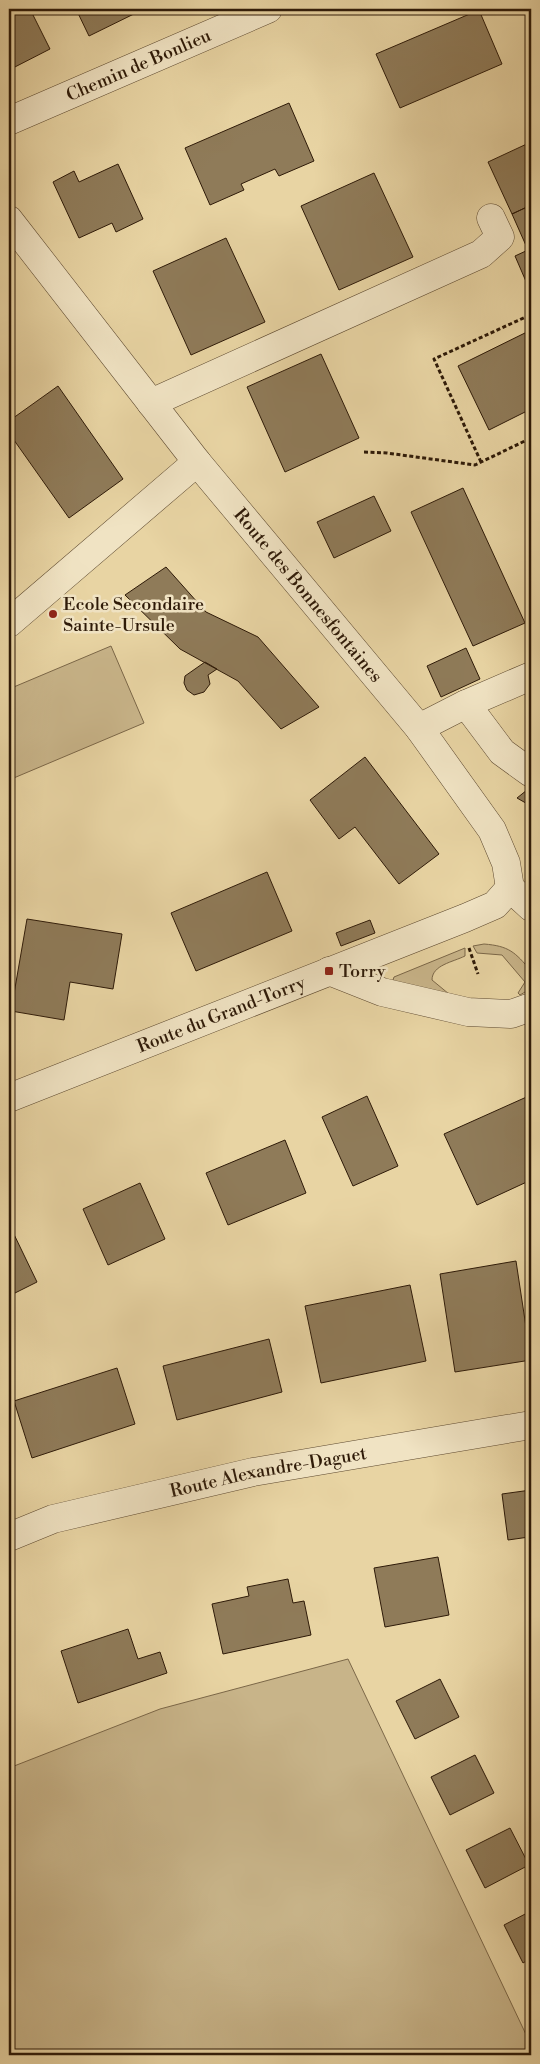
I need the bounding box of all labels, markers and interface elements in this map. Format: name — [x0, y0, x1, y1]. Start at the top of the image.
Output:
street label: Chemin de Bonlieu — [63, 24, 215, 107]
street label: Route des Bonnesfontaines — [228, 504, 387, 688]
place label: Ecole Secondaire Sainte-Ursule — [63, 593, 204, 637]
marker: Ecole Secondaire Sainte-Ursule — [47, 608, 59, 620]
place label: Torry — [339, 960, 386, 983]
marker: Torry — [323, 965, 335, 977]
street label: Route du Grand-Torry — [134, 971, 309, 1058]
street label: Route Alexandre-Daguet — [168, 1442, 369, 1503]

